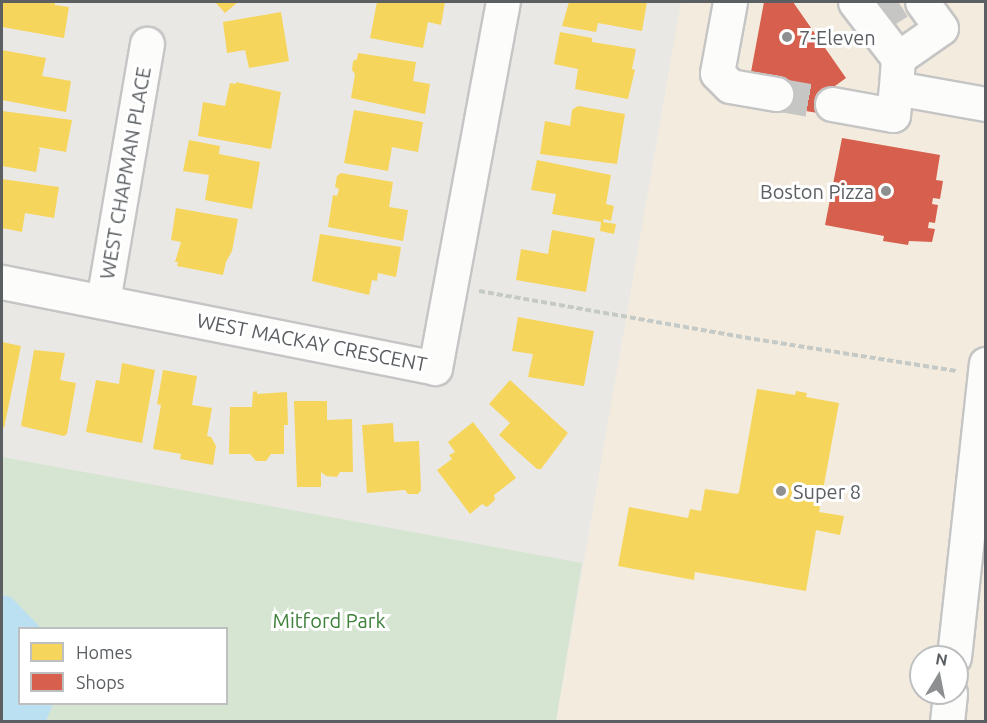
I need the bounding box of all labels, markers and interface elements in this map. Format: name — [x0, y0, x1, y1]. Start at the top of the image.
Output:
place label: 7-Eleven — [799, 25, 876, 49]
marker: 7-Eleven — [780, 30, 794, 44]
street label: WEST CHAPMAN PLACE — [94, 65, 156, 281]
place label: Boston Pizza — [760, 179, 874, 203]
marker: Boston Pizza — [879, 184, 893, 198]
street label: WEST MACKAY CRESCENT — [195, 308, 429, 376]
place label: Super 8 — [793, 479, 861, 503]
marker: Super 8 — [774, 484, 788, 498]
park label: Mitford Park — [273, 608, 385, 632]
legend — [18, 627, 228, 705]
text: Homes — [76, 642, 132, 662]
north arrow — [909, 645, 969, 705]
text: N — [934, 649, 949, 669]
text: Shops — [76, 672, 125, 692]

